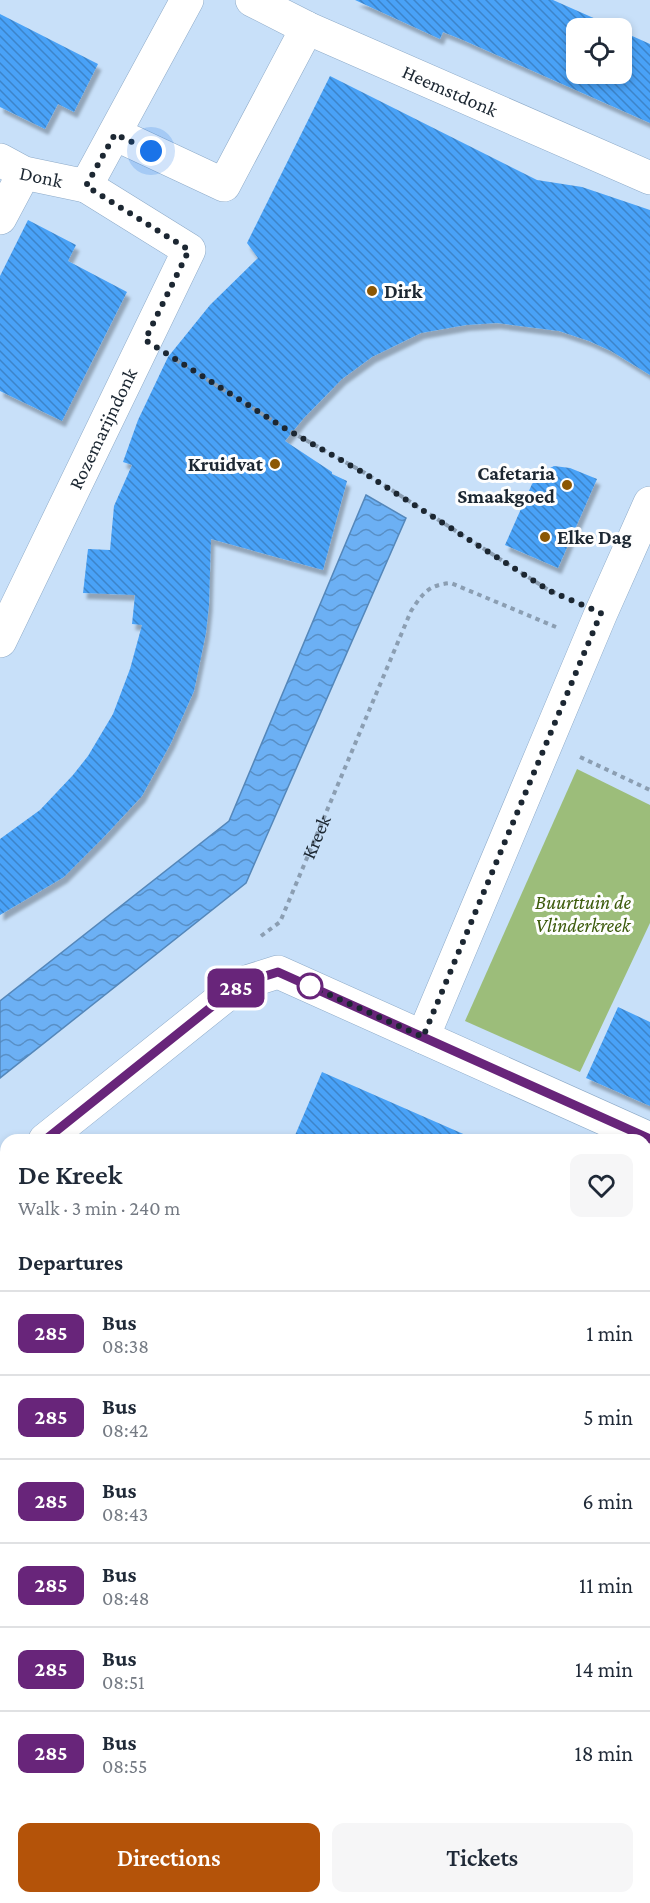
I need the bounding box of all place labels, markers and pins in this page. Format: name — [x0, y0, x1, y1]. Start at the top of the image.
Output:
place label: Dirk — [384, 280, 423, 302]
marker: Dirk — [365, 284, 379, 298]
place label: Kruidvat — [188, 453, 264, 475]
marker: Kruidvat — [268, 457, 282, 471]
place label: Cafetaria Smaakgoed — [457, 462, 555, 507]
marker: Cafetaria Smaakgoed — [560, 478, 574, 492]
place label: Elke Dag — [557, 526, 632, 548]
marker: Elke Dag — [538, 530, 552, 544]
unlabelled marker — [297, 973, 323, 999]

